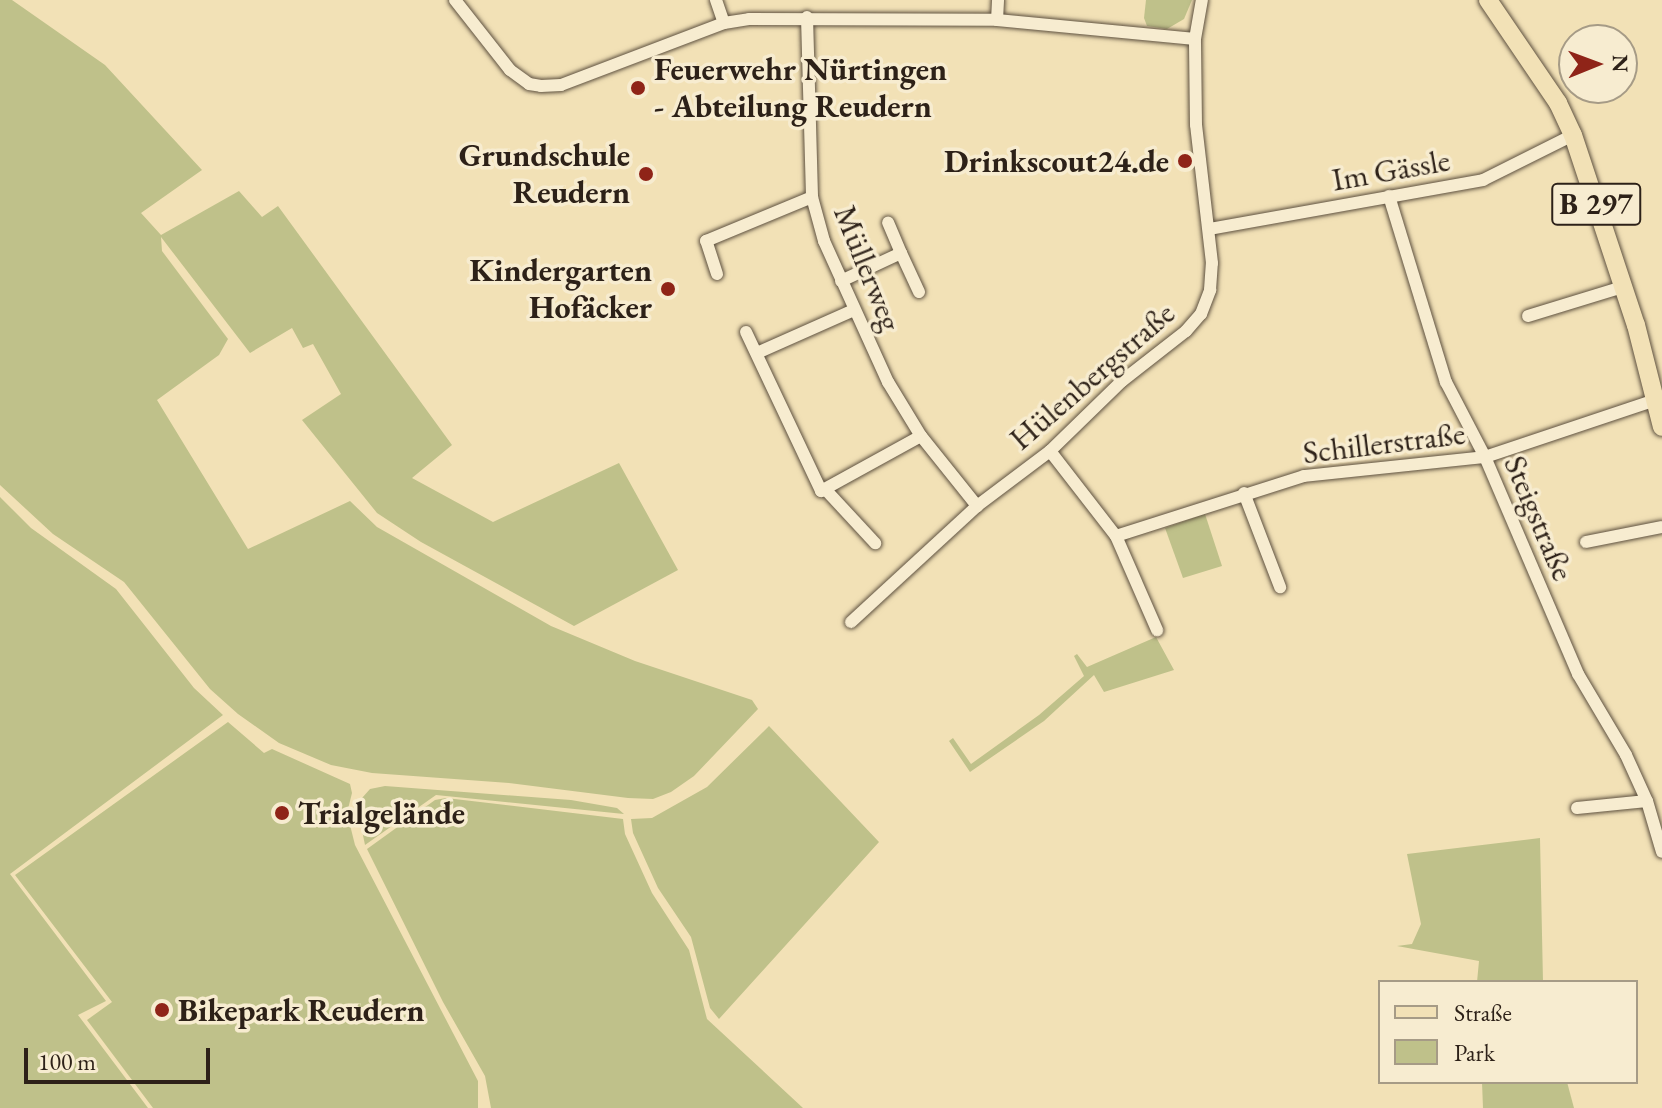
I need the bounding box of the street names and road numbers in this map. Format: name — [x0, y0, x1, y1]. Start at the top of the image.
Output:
street label: Im Gässle — [1329, 141, 1453, 199]
road number: B 297 — [1550, 178, 1642, 230]
street label: Müllerweg — [826, 200, 910, 336]
street label: Hülenbergstraße — [1002, 294, 1182, 458]
street label: Schillerstraße — [1301, 414, 1467, 472]
street label: Steigstraße — [1496, 450, 1582, 586]

